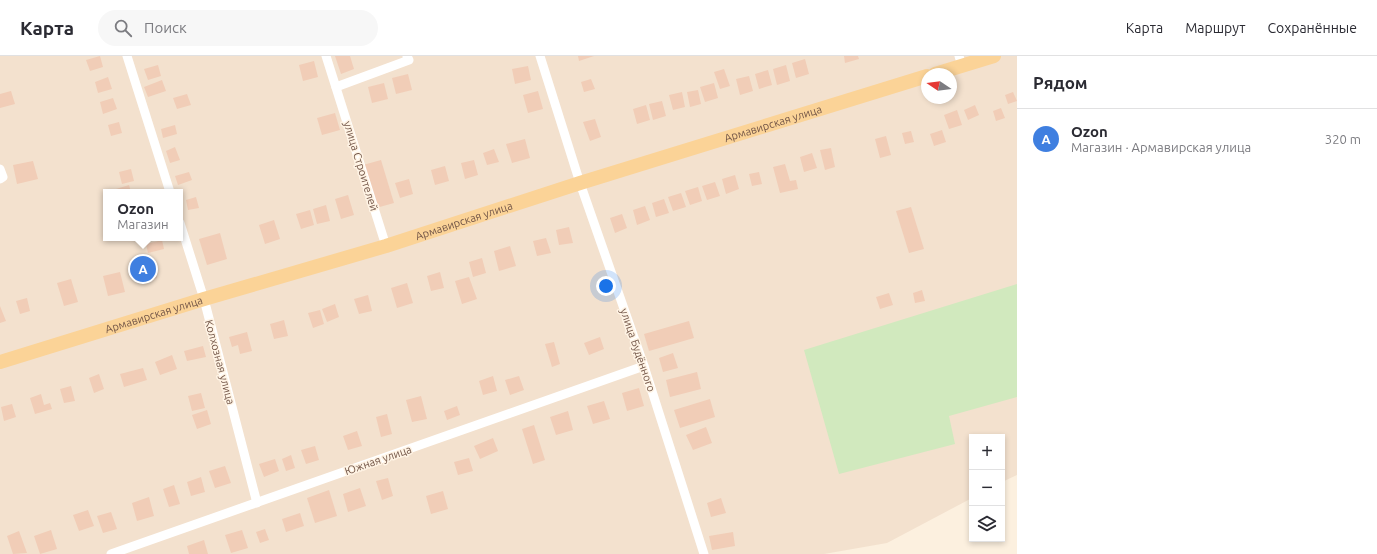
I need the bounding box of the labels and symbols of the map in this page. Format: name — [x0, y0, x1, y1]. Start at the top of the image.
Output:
north arrow — [921, 68, 957, 104]
street label: Армавирская улица — [723, 103, 823, 144]
street label: улица Строителей — [342, 120, 380, 212]
street label: Армавирская улица — [414, 199, 514, 242]
pin: A — [130, 254, 156, 284]
your location — [596, 276, 616, 296]
street label: Армавирская улица — [104, 294, 204, 335]
street label: улица Будённого — [618, 307, 658, 393]
street label: Колхозная улица — [203, 318, 237, 406]
street label: Южная улица — [343, 443, 413, 477]

